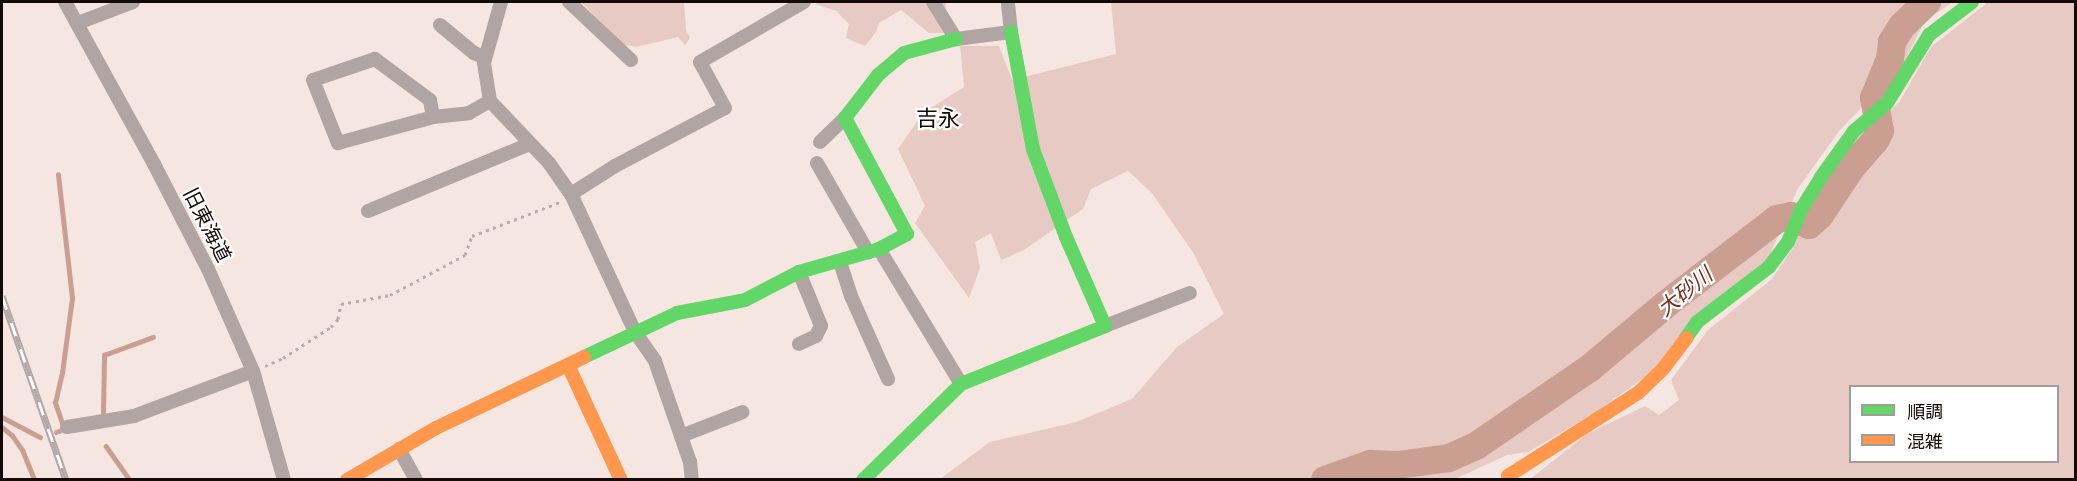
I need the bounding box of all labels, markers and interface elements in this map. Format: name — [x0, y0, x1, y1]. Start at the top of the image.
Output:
district label: 吉永 — [916, 106, 960, 132]
street label: 旧東海道 — [178, 184, 236, 266]
water label: 大砂川 — [1653, 262, 1717, 322]
legend — [1849, 385, 2059, 463]
text: 順調 — [1907, 401, 1943, 422]
text: 混雑 — [1907, 431, 1943, 452]

